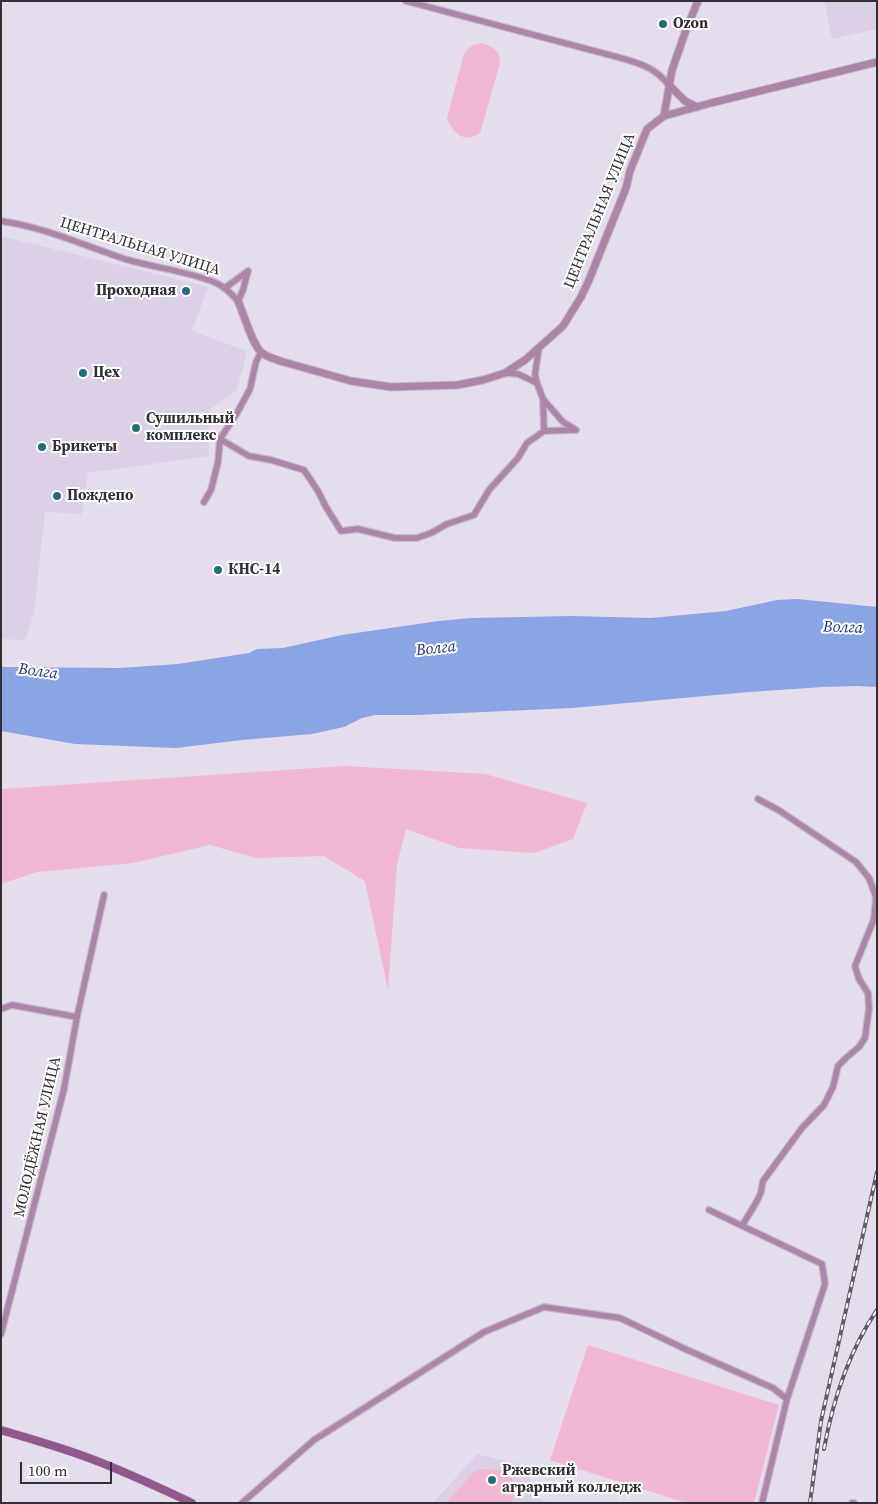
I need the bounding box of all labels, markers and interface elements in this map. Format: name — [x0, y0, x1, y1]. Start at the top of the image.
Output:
place label: Ozon — [673, 15, 708, 33]
marker: Ozon — [657, 18, 669, 30]
street label: ЦЕНТРАЛЬНАЯ УЛИЦА — [560, 130, 640, 292]
street label: ЦЕНТРАЛЬНАЯ УЛИЦА — [58, 214, 222, 280]
place label: Проходная — [96, 282, 176, 300]
marker: Проходная — [180, 285, 192, 297]
place label: Цех — [93, 364, 120, 382]
marker: Цех — [77, 367, 89, 379]
place label: Сушильный комплекс — [146, 410, 234, 445]
marker: Сушильный комплекс — [130, 422, 142, 434]
place label: Брикеты — [52, 438, 117, 456]
marker: Брикеты — [36, 441, 48, 453]
place label: Пождепо — [67, 487, 134, 505]
marker: Пождепо — [51, 490, 63, 502]
place label: КНС-14 — [228, 561, 280, 579]
marker: КНС-14 — [212, 564, 224, 576]
water label: Волга — [823, 618, 863, 638]
water label: Волга — [415, 637, 457, 661]
water label: Волга — [17, 660, 59, 684]
street label: МОЛОДЁЖНАЯ УЛИЦА — [11, 1055, 65, 1219]
scale bar — [22, 1452, 115, 1484]
text: 100 m — [28, 1460, 68, 1481]
place label: Ржевский аграрный колледж — [502, 1462, 641, 1497]
marker: Ржевский аграрный колледж — [486, 1474, 498, 1486]

